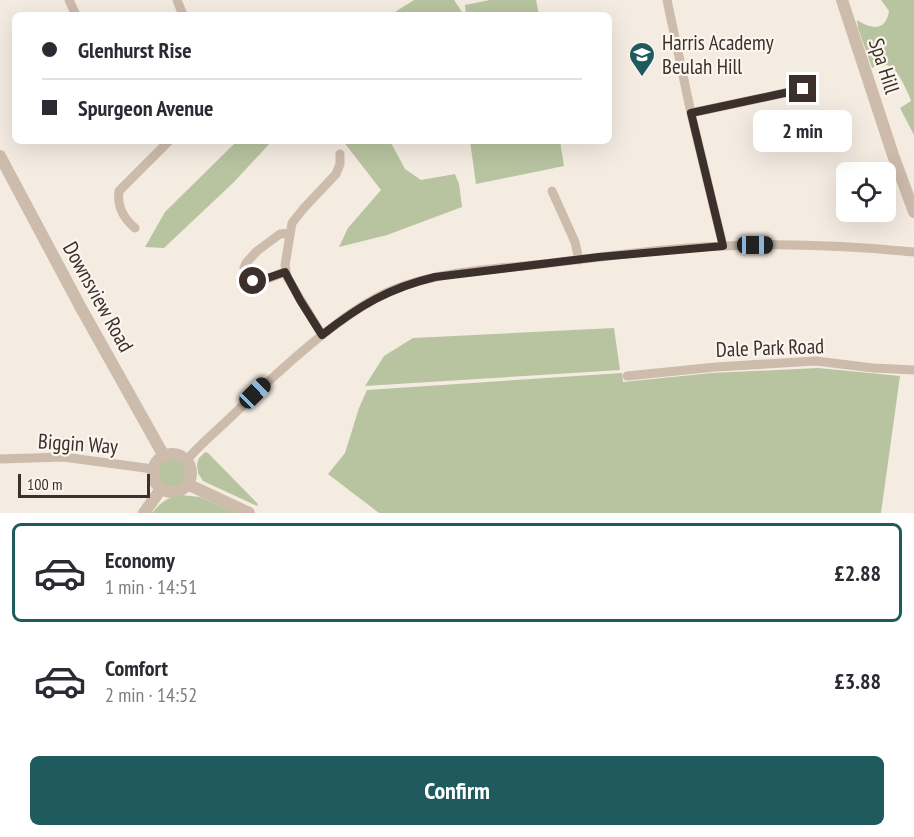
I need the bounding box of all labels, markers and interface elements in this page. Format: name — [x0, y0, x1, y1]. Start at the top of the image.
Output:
place label: Harris Academy Beulah Hill — [662, 29, 774, 80]
street label: Spa Hill — [863, 35, 906, 97]
text: Glenhurst Rise — [78, 36, 192, 64]
school or university icon: Harris Academy Beulah Hill — [627, 40, 657, 78]
route end — [789, 75, 816, 102]
text: Spurgeon Avenue — [78, 94, 213, 122]
callout: 2 min — [754, 110, 852, 152]
text: 2 min — [782, 118, 823, 144]
map controls — [836, 162, 896, 222]
button: locate — [836, 162, 896, 222]
car — [737, 236, 773, 254]
street label: Downsview Road — [57, 237, 140, 357]
route start — [239, 267, 266, 294]
street label: Dale Park Road — [715, 332, 825, 363]
car — [236, 374, 274, 412]
street label: Biggin Way — [37, 427, 119, 460]
scale bar — [18, 471, 150, 498]
text: 100 m — [27, 474, 62, 494]
icon: car — [33, 546, 87, 600]
text: Economy — [105, 546, 175, 574]
text: £2.88 — [834, 559, 881, 587]
text: 1 min · 14:51 — [105, 574, 197, 600]
icon: car — [33, 654, 87, 708]
text: Comfort — [105, 654, 168, 682]
text: £3.88 — [834, 667, 881, 695]
text: 2 min · 14:52 — [105, 682, 197, 708]
button: Confirm — [30, 756, 884, 825]

